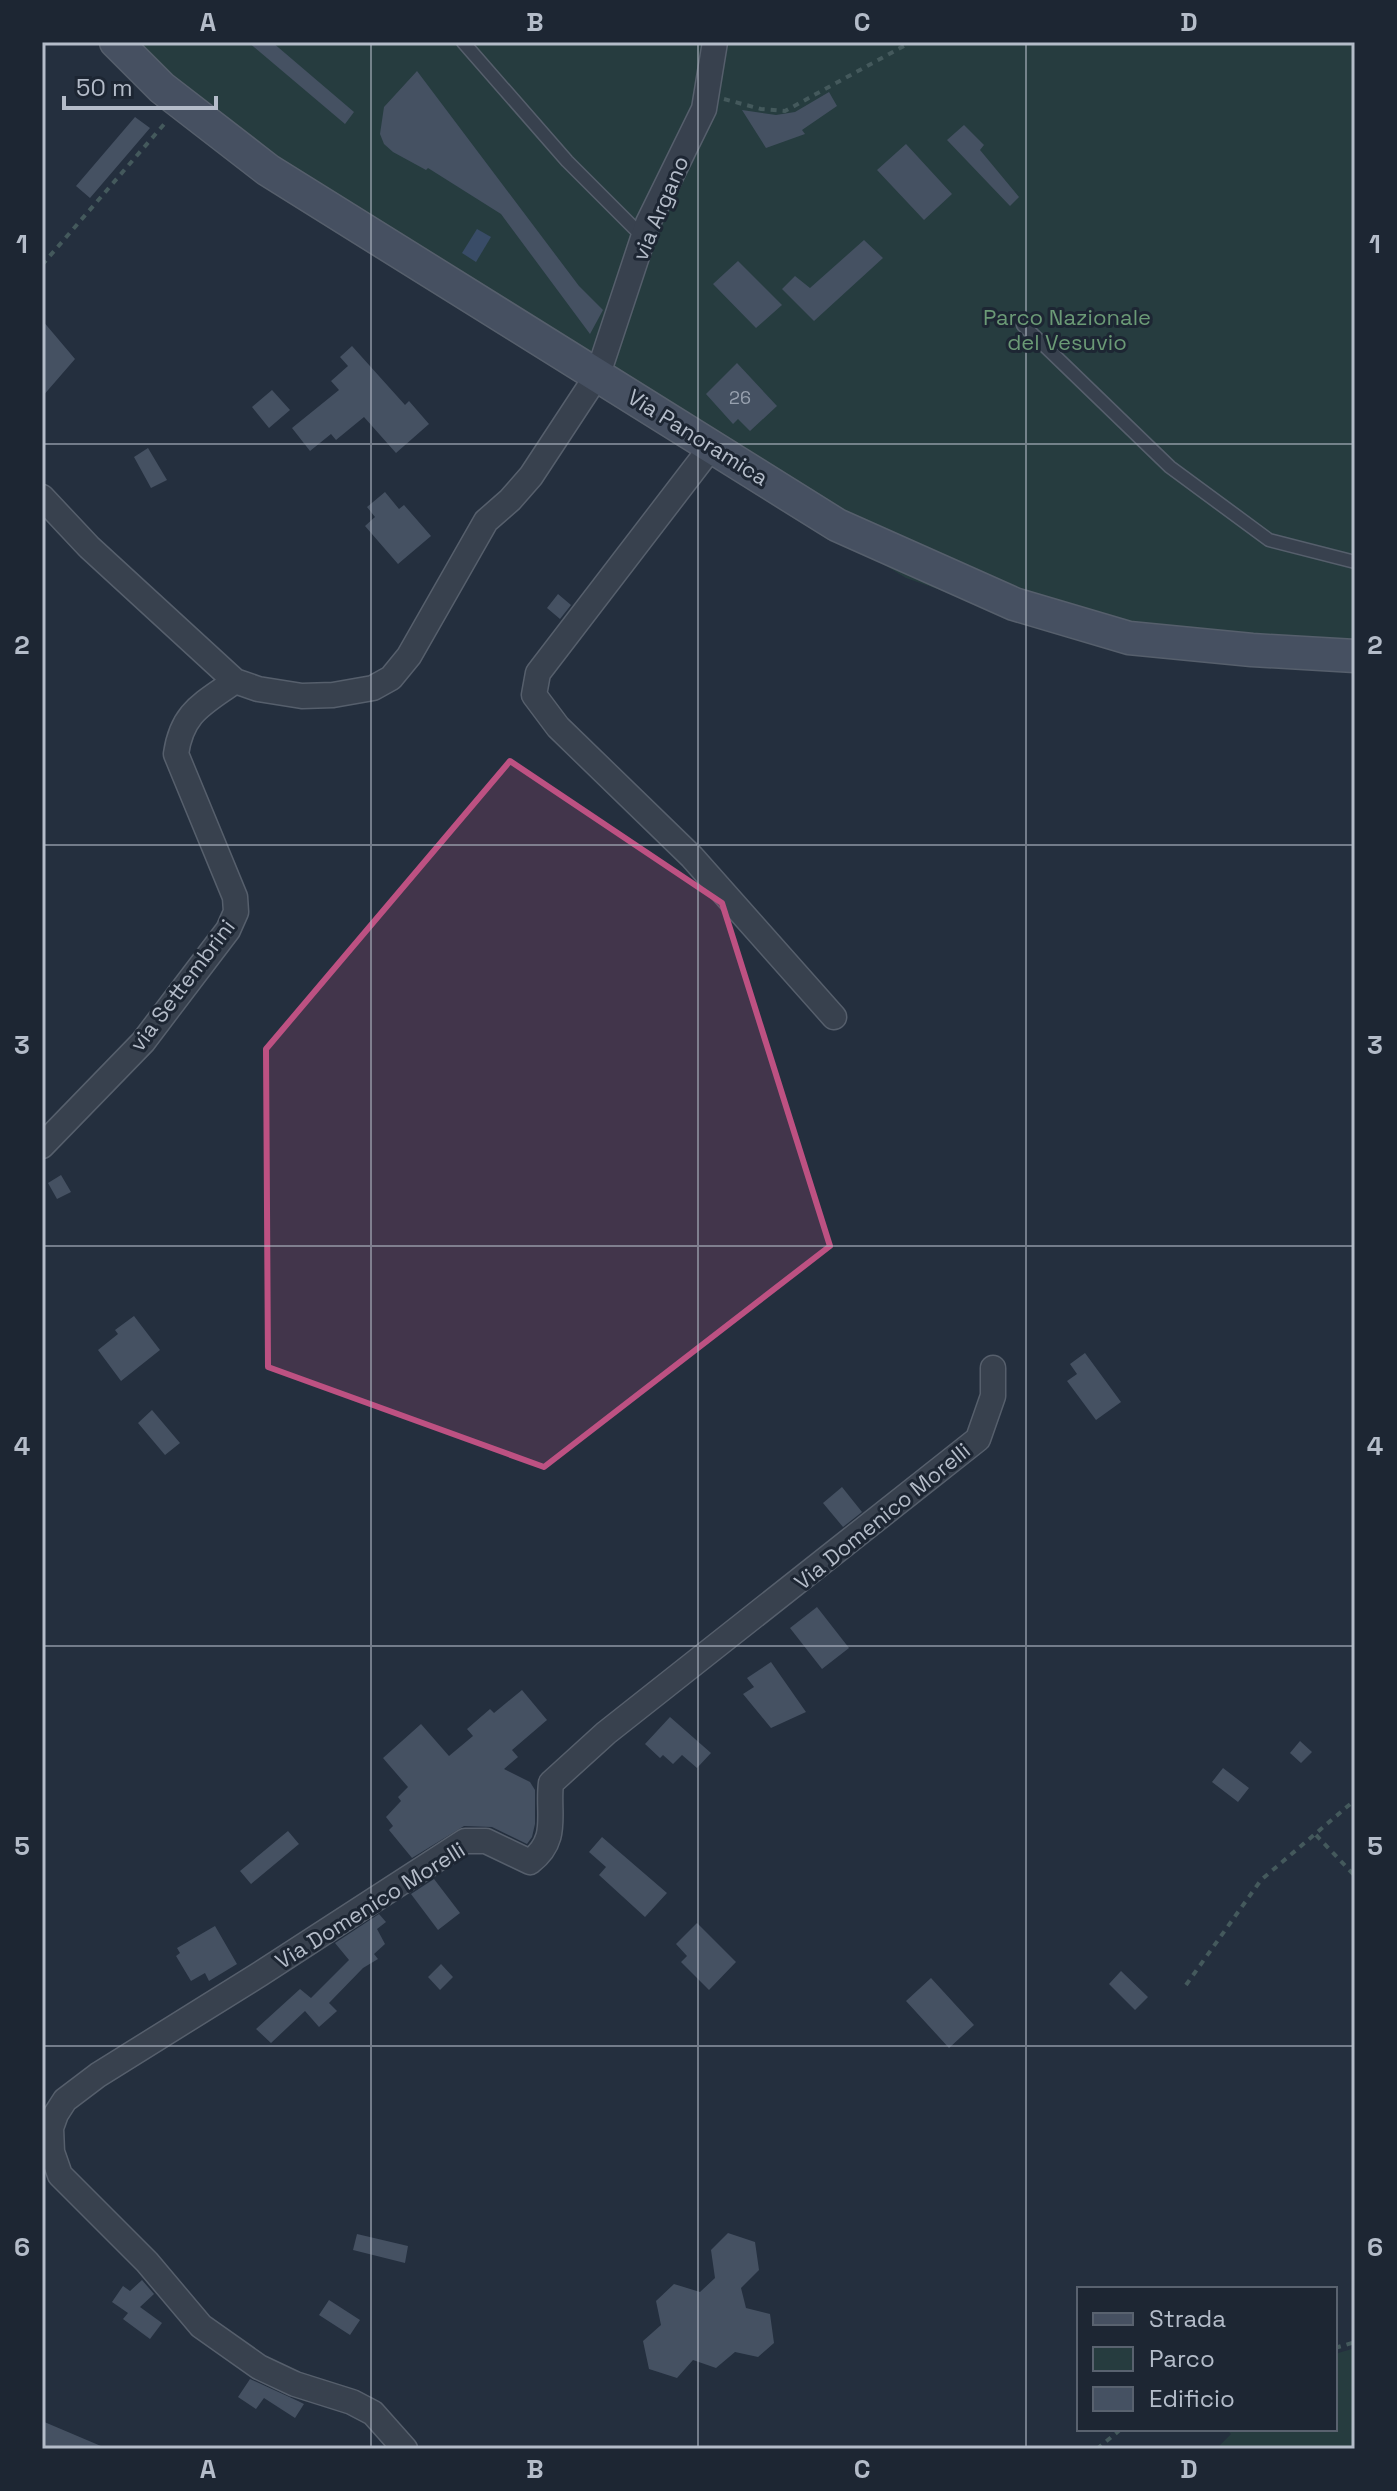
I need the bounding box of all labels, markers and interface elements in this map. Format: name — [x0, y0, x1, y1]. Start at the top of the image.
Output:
text: A — [200, 5, 217, 39]
text: B — [526, 5, 544, 39]
text: C — [854, 5, 870, 39]
text: D — [1180, 5, 1198, 39]
scale bar — [64, 60, 216, 110]
text: 50 m — [76, 72, 133, 103]
street label: via Argano — [625, 151, 695, 265]
text: 1 — [16, 227, 28, 261]
text: 1 — [1369, 227, 1381, 261]
park label: Parco Nazionale del Vesuvio — [983, 303, 1151, 356]
street label: Via Panoramica — [622, 383, 774, 492]
house number: 26 — [729, 386, 751, 409]
text: 2 — [14, 628, 30, 662]
text: 2 — [1367, 628, 1383, 662]
street label: via Settembrini — [123, 914, 241, 1056]
text: 3 — [14, 1028, 30, 1062]
text: 3 — [1367, 1028, 1383, 1062]
text: 4 — [14, 1429, 30, 1463]
text: 4 — [1367, 1429, 1383, 1463]
street label: Via Domenico Morelli — [788, 1436, 976, 1596]
text: 5 — [14, 1829, 30, 1863]
text: 5 — [1367, 1829, 1383, 1863]
street label: Via Domenico Morelli — [270, 1835, 470, 1975]
text: 6 — [14, 2230, 30, 2264]
text: 6 — [1367, 2230, 1383, 2264]
legend — [1077, 2287, 1337, 2431]
text: Strada — [1149, 2303, 1226, 2334]
text: Parco — [1149, 2343, 1215, 2374]
text: Edificio — [1149, 2383, 1235, 2414]
text: A — [200, 2452, 217, 2486]
text: B — [526, 2452, 544, 2486]
text: C — [854, 2452, 870, 2486]
text: D — [1180, 2452, 1198, 2486]

